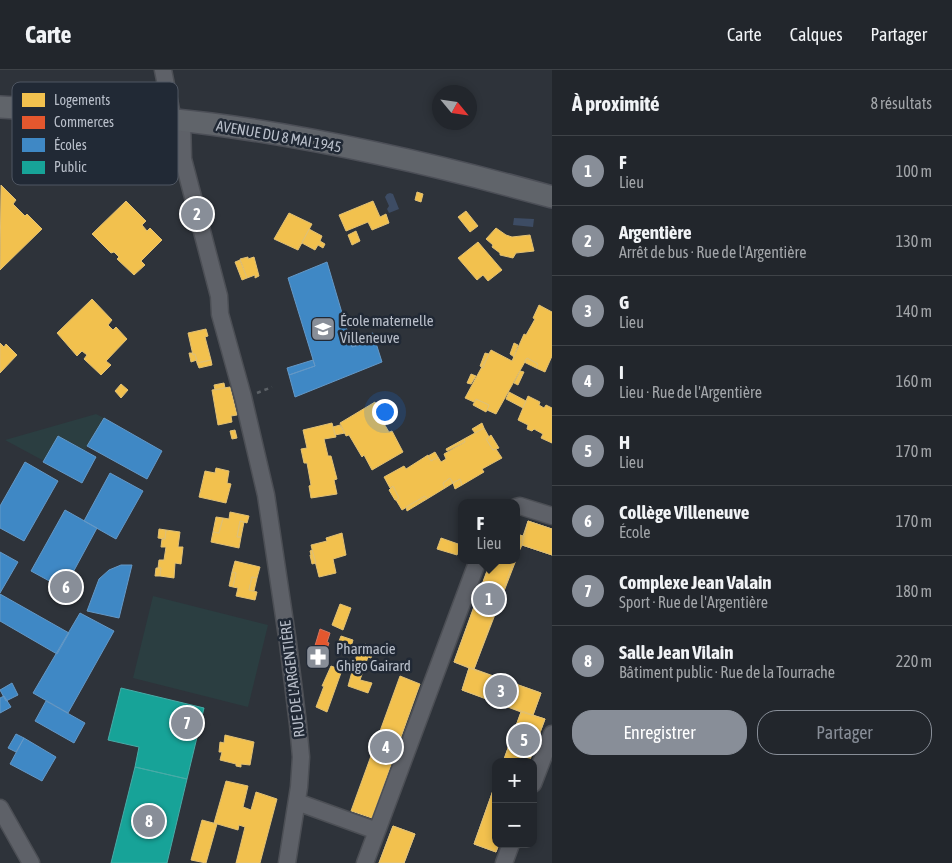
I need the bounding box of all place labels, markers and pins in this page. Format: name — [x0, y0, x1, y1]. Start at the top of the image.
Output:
pin: 2 — [181, 195, 213, 233]
place label: École maternelle Villeneuve — [340, 312, 434, 346]
school or university icon: École maternelle Villeneuve — [310, 316, 336, 342]
pin: 6 — [50, 568, 82, 606]
pin: 1 — [473, 580, 505, 618]
place label: Pharmacie Ghigo Gairard — [336, 640, 411, 674]
pharmacy icon: Pharmacie Ghigo Gairard — [305, 644, 331, 670]
pin: 3 — [485, 672, 517, 710]
pin: 7 — [171, 704, 203, 742]
pin: 5 — [508, 721, 540, 759]
pin: 4 — [370, 728, 402, 766]
pin: 8 — [133, 802, 165, 840]

